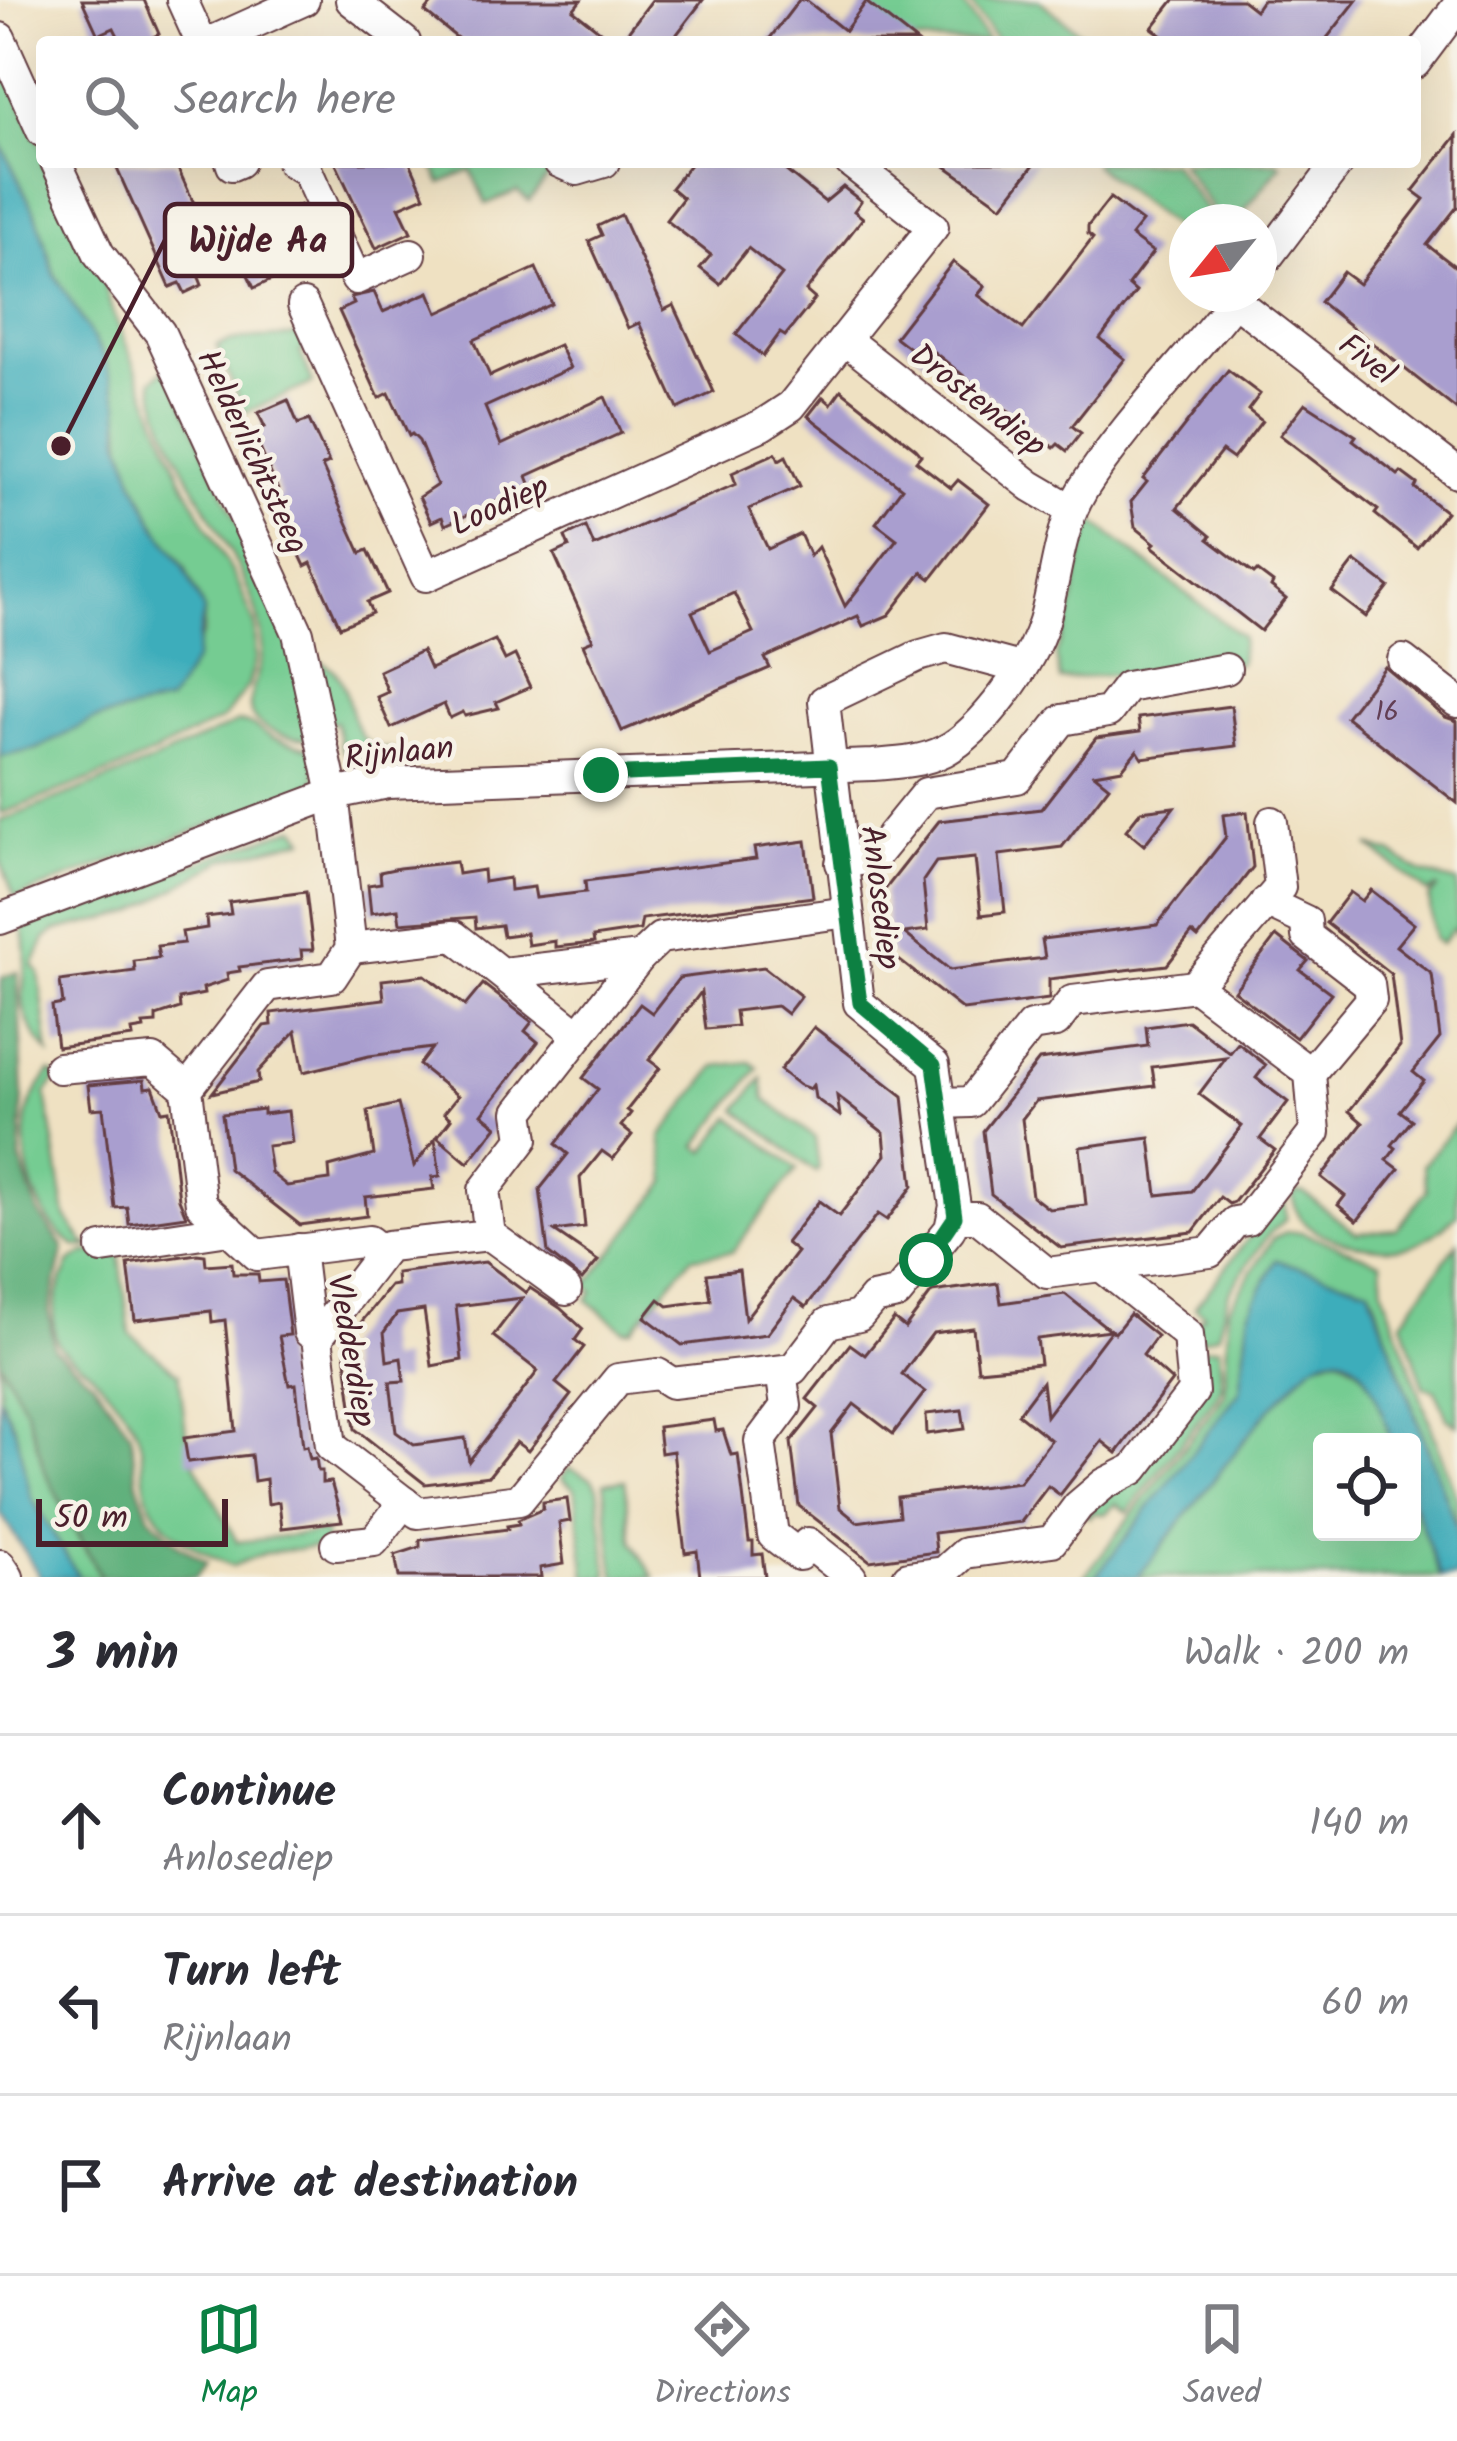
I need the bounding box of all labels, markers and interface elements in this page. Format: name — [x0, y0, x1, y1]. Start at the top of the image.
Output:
search box — [36, 36, 1421, 168]
text: Search here — [174, 66, 396, 138]
icon: search — [78, 69, 144, 135]
callout: Wijde Aa — [165, 204, 352, 276]
north arrow — [1169, 204, 1277, 312]
text: Wijde Aa — [189, 214, 327, 271]
street label: Fivel — [1325, 321, 1407, 401]
street label: Drostendiep — [897, 331, 1057, 472]
street label: Helderlichtsteeg — [180, 341, 321, 564]
street label: Loodiep — [443, 462, 558, 552]
house number: 16 — [1375, 691, 1399, 734]
street label: Rijnlaan — [342, 722, 457, 787]
route end — [574, 748, 628, 802]
street label: Anlosediep — [843, 822, 914, 973]
route start — [899, 1233, 953, 1287]
street label: Vledderdiep — [310, 1270, 389, 1431]
map controls — [1313, 1433, 1421, 1541]
button: locate — [1313, 1433, 1421, 1541]
scale bar — [36, 1493, 228, 1546]
text: 50 m — [54, 1493, 128, 1546]
text: 3 min — [48, 1615, 179, 1696]
text: Walk · 200 m — [1184, 1624, 1409, 1686]
text: Continue — [162, 1758, 336, 1830]
icon: ahead — [48, 1792, 114, 1858]
text: 140 m — [1309, 1794, 1409, 1856]
text: Anlosediep — [162, 1830, 333, 1892]
text: Turn left — [162, 1938, 341, 2010]
icon: left — [48, 1972, 114, 2038]
text: 60 m — [1321, 1974, 1409, 2036]
text: Rijnlaan — [162, 2010, 292, 2072]
text: Arrive at destination — [162, 2149, 578, 2221]
icon: arrive — [48, 2152, 114, 2218]
tab: Map — [196, 2296, 262, 2421]
tab: Directions — [654, 2296, 791, 2421]
tab: Saved — [1183, 2296, 1261, 2421]

